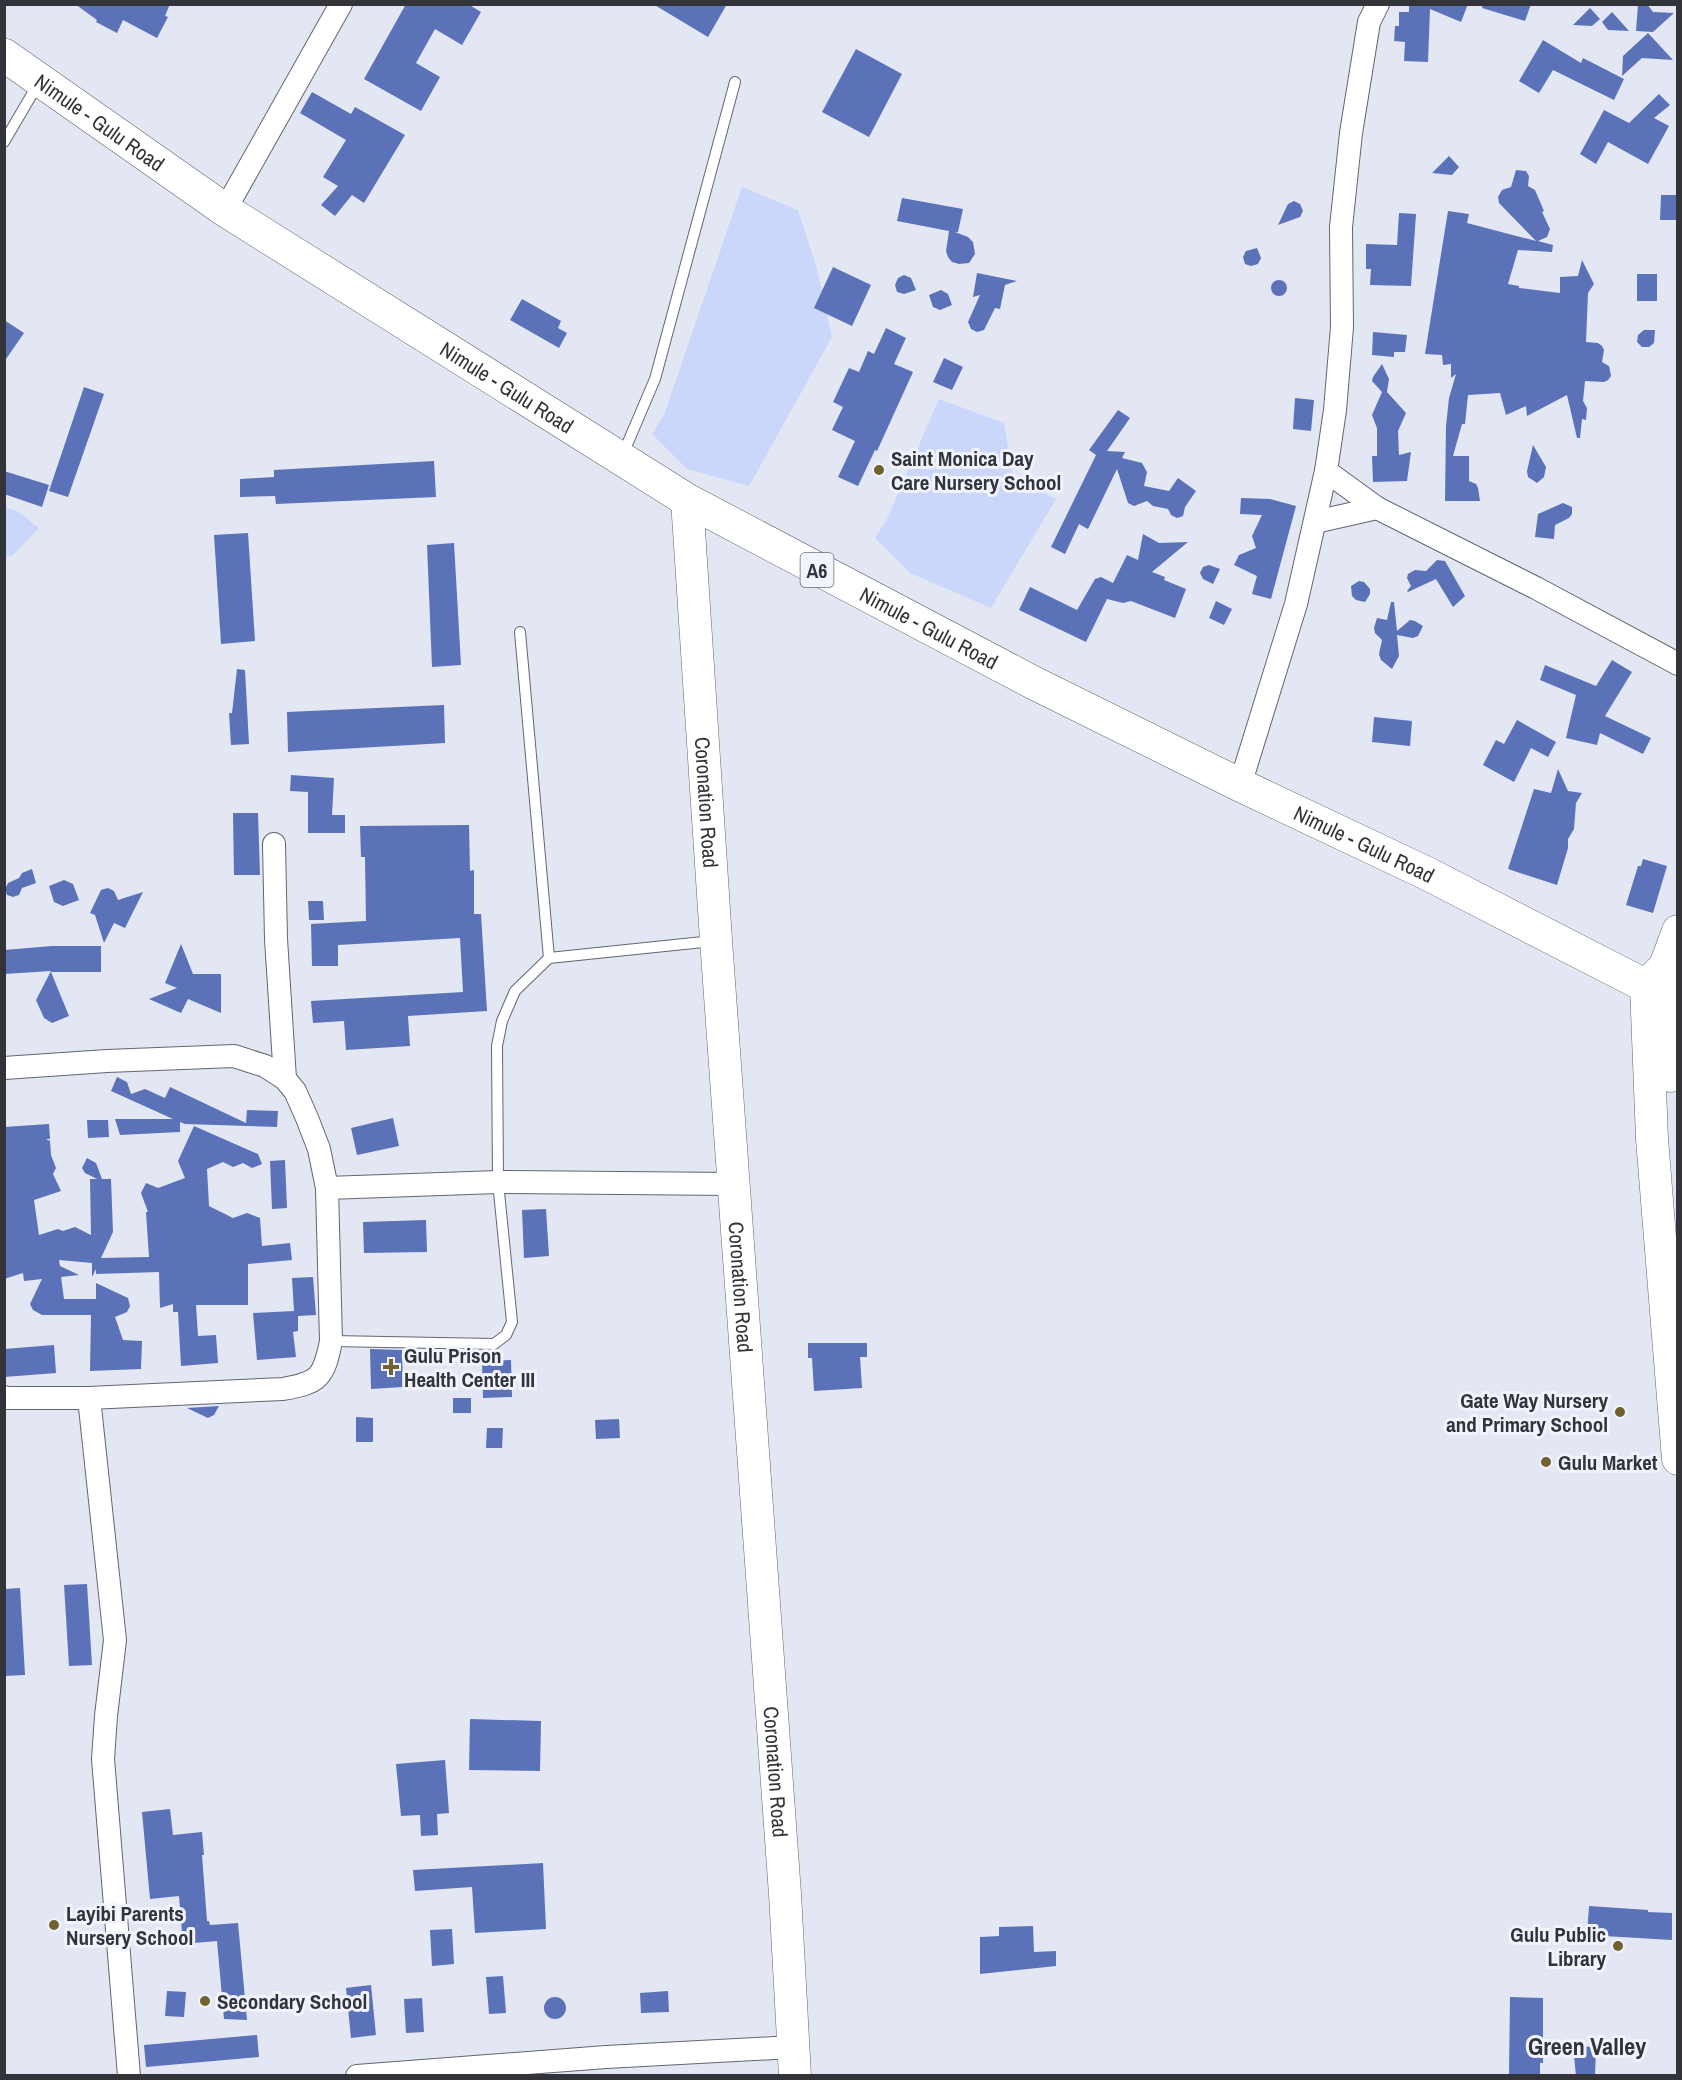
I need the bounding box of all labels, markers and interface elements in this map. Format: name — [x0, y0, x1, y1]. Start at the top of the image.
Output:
street label: Nimule - Gulu Road — [29, 67, 170, 178]
street label: Nimule - Gulu Road — [435, 334, 579, 440]
place label: Saint Monica Day Care Nursery School — [891, 444, 1061, 497]
marker: Saint Monica Day Care Nursery School — [872, 463, 886, 477]
road number: A6 — [800, 553, 834, 587]
street label: Nimule - Gulu Road — [855, 579, 1003, 676]
street label: Coronation Road — [688, 736, 726, 869]
street label: Nimule - Gulu Road — [1289, 798, 1440, 889]
street label: Coronation Road — [722, 1221, 760, 1354]
place label: Gulu Prison Health Center III — [404, 1341, 535, 1394]
marker: Gulu Prison Health Center III — [382, 1358, 400, 1376]
place label: Gate Way Nursery and Primary School — [1446, 1386, 1608, 1439]
marker: Gate Way Nursery and Primary School — [1613, 1405, 1627, 1419]
place label: Gulu Market — [1558, 1448, 1658, 1477]
marker: Gulu Market — [1539, 1455, 1553, 1469]
street label: Coronation Road — [757, 1705, 795, 1838]
place label: Layibi Parents Nursery School — [66, 1899, 193, 1952]
marker: Layibi Parents Nursery School — [47, 1918, 61, 1932]
place label: Gulu Public Library — [1510, 1920, 1606, 1973]
marker: Gulu Public Library — [1611, 1939, 1625, 1953]
place label: Secondary School — [217, 1987, 367, 2016]
marker: Secondary School — [198, 1994, 212, 2008]
district label: Green Valley — [1528, 2030, 1646, 2062]

